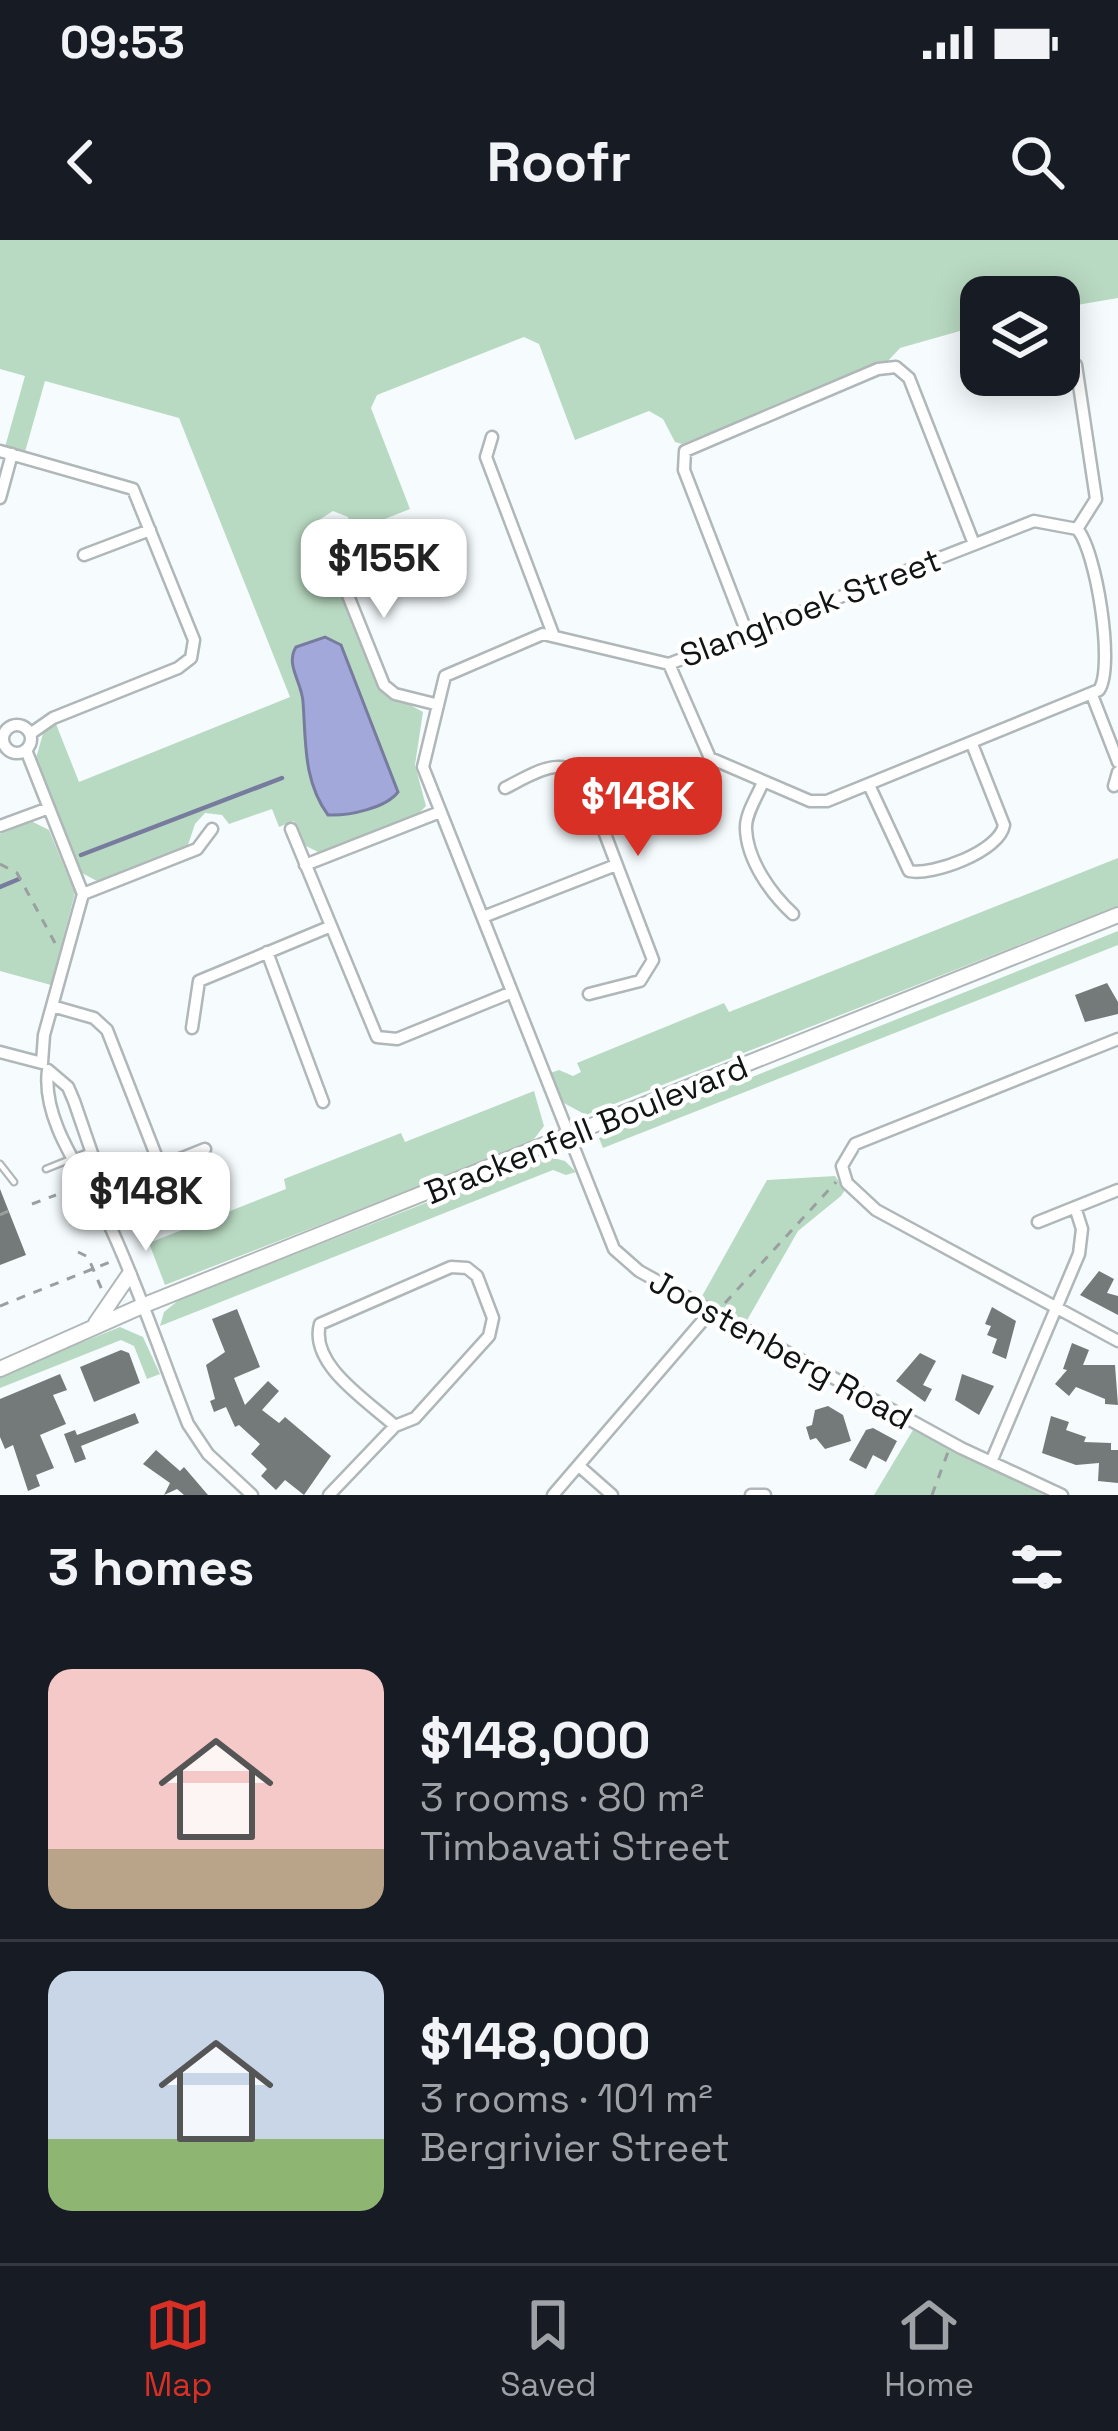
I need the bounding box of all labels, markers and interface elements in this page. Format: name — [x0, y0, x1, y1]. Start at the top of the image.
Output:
text: 09:53 — [60, 14, 185, 71]
text: Roofr — [487, 128, 631, 197]
icon: back — [48, 129, 114, 195]
icon: search — [1004, 129, 1070, 195]
map controls — [960, 276, 1080, 396]
button: layers — [960, 276, 1080, 396]
pin: $155K — [300, 519, 468, 621]
text: $155K — [328, 533, 440, 582]
street label: Slanghoek Street — [674, 539, 947, 677]
pin: $148K — [554, 757, 722, 859]
text: $148K — [581, 771, 695, 820]
street label: Brackenfell Boulevard — [419, 1046, 754, 1214]
pin: $148K — [62, 1152, 230, 1254]
text: $148K — [89, 1166, 203, 1215]
street label: Joostenberg Road — [642, 1260, 919, 1440]
icon: filters — [1004, 1534, 1070, 1600]
text: 3 homes — [48, 1535, 254, 1600]
text: $148,000 — [420, 1708, 651, 1773]
icon: home — [144, 1717, 288, 1861]
text: 3 rooms · 80 m² — [420, 1773, 704, 1822]
text: Timbavati Street — [420, 1822, 730, 1871]
text: $148,000 — [420, 2009, 651, 2074]
icon: home — [144, 2019, 288, 2163]
text: 3 rooms · 101 m² — [420, 2074, 713, 2123]
text: Bergrivier Street — [420, 2123, 730, 2172]
tab: Map — [144, 2292, 213, 2406]
tab: Saved — [500, 2292, 597, 2406]
tab: Home — [884, 2292, 974, 2406]

